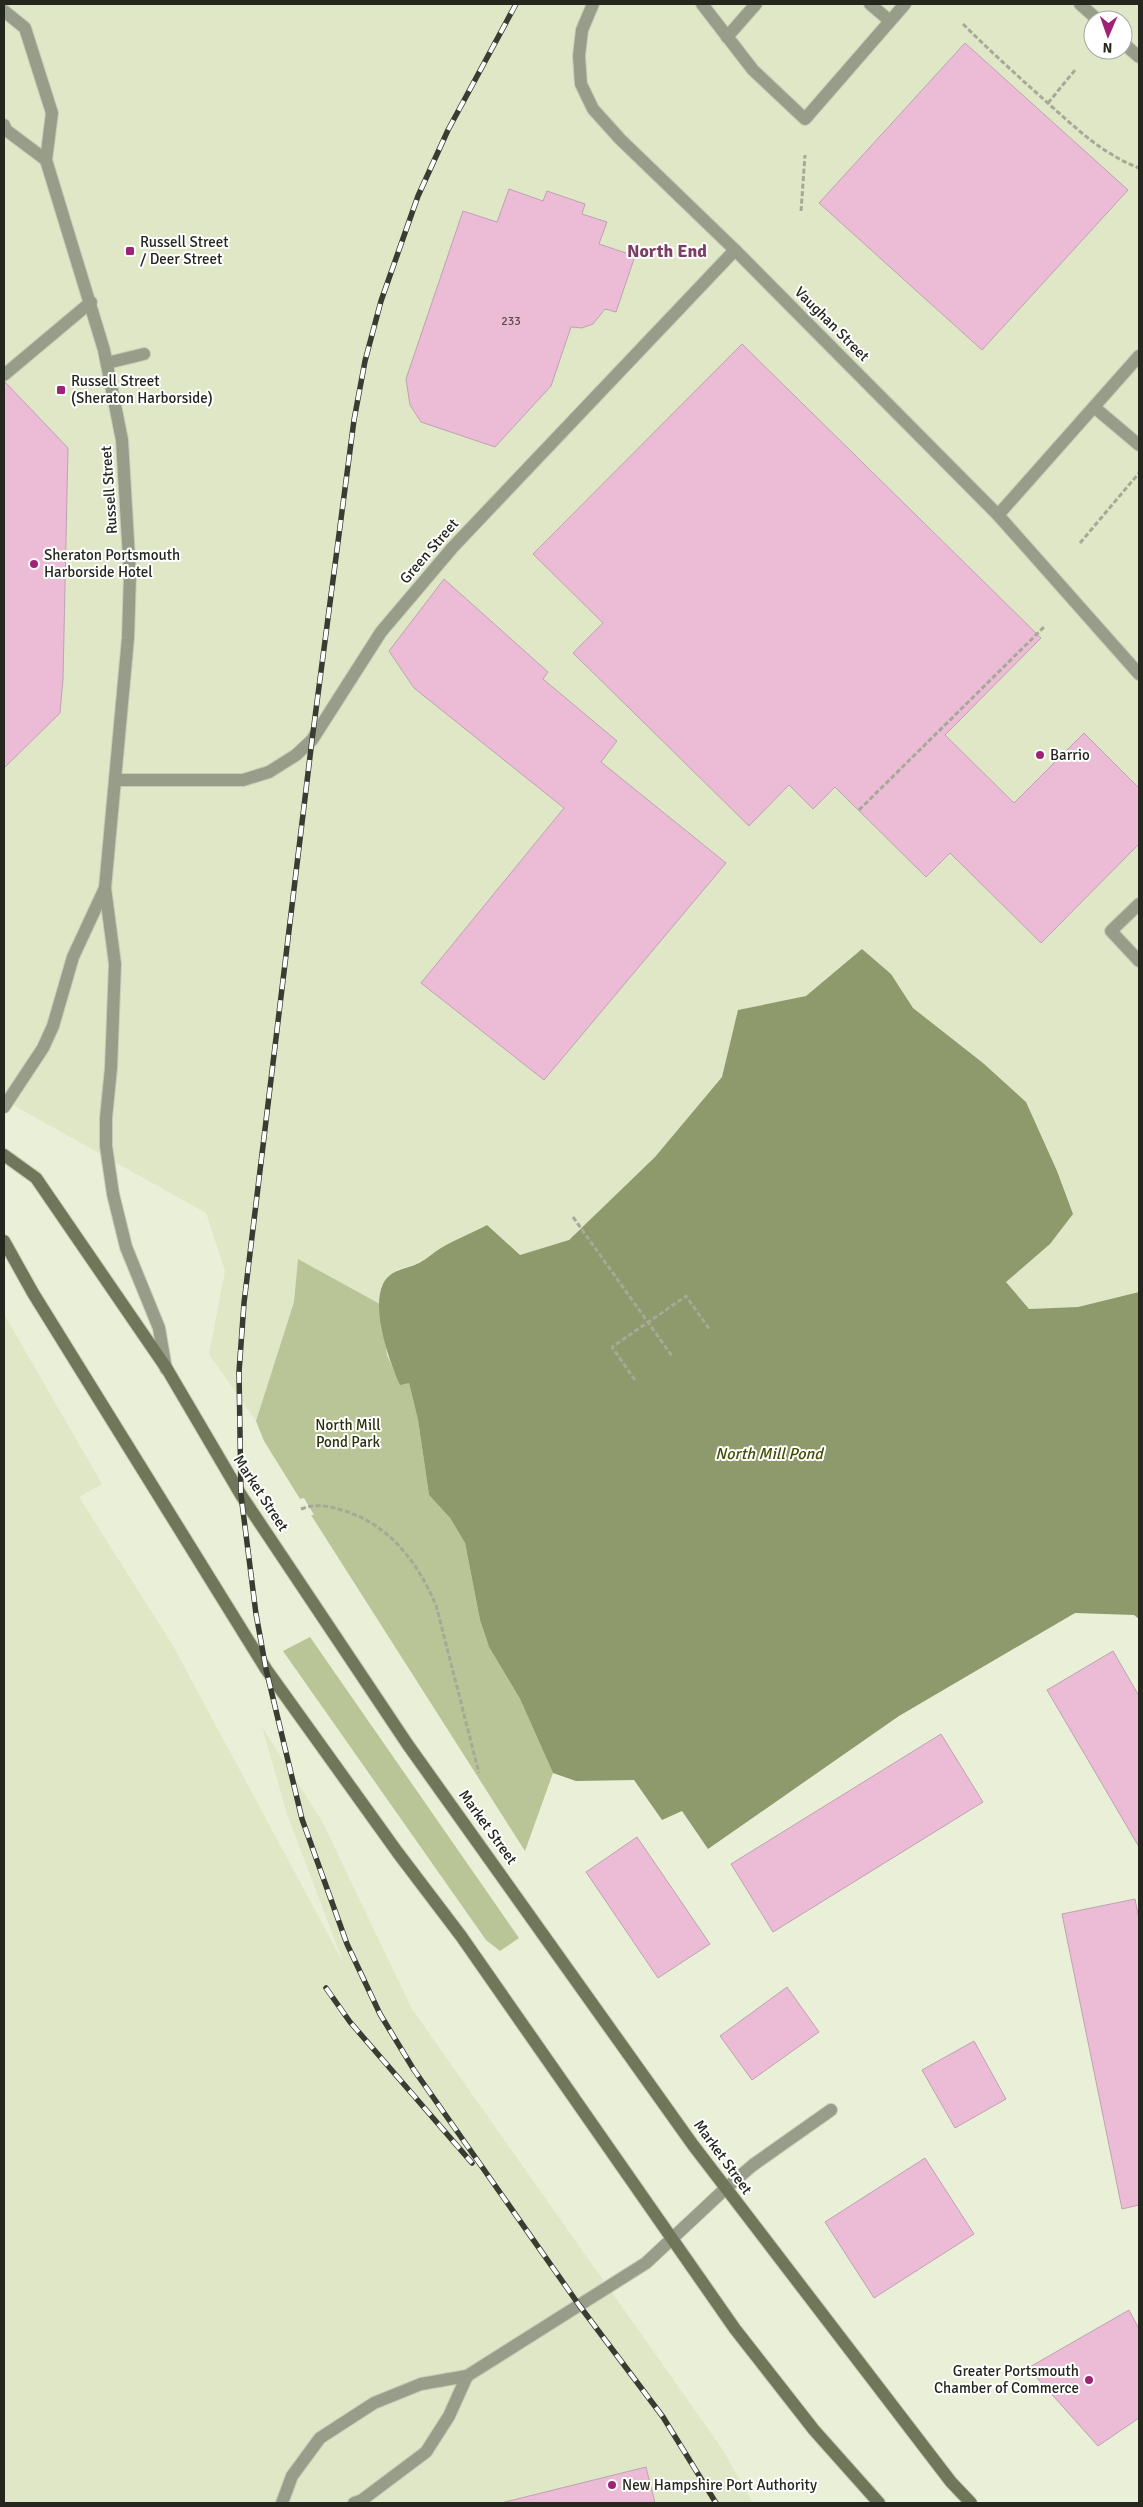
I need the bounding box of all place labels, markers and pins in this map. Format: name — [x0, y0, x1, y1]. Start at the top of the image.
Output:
place label: Russell Street / Deer Street — [140, 233, 229, 268]
marker: Russell Street / Deer Street — [124, 245, 136, 257]
place label: Russell Street (Sheraton Harborside) — [71, 372, 213, 407]
marker: Russell Street (Sheraton Harborside) — [55, 384, 67, 396]
place label: Sheraton Portsmouth Harborside Hotel — [44, 546, 180, 581]
marker: Sheraton Portsmouth Harborside Hotel — [28, 558, 40, 570]
place label: Barrio — [1050, 746, 1090, 764]
marker: Barrio — [1034, 749, 1046, 761]
place label: Greater Portsmouth Chamber of Commerce — [934, 2362, 1079, 2397]
marker: Greater Portsmouth Chamber of Commerce — [1083, 2374, 1095, 2386]
place label: New Hampshire Port Authority — [622, 2476, 817, 2494]
marker: New Hampshire Port Authority — [606, 2479, 618, 2491]

